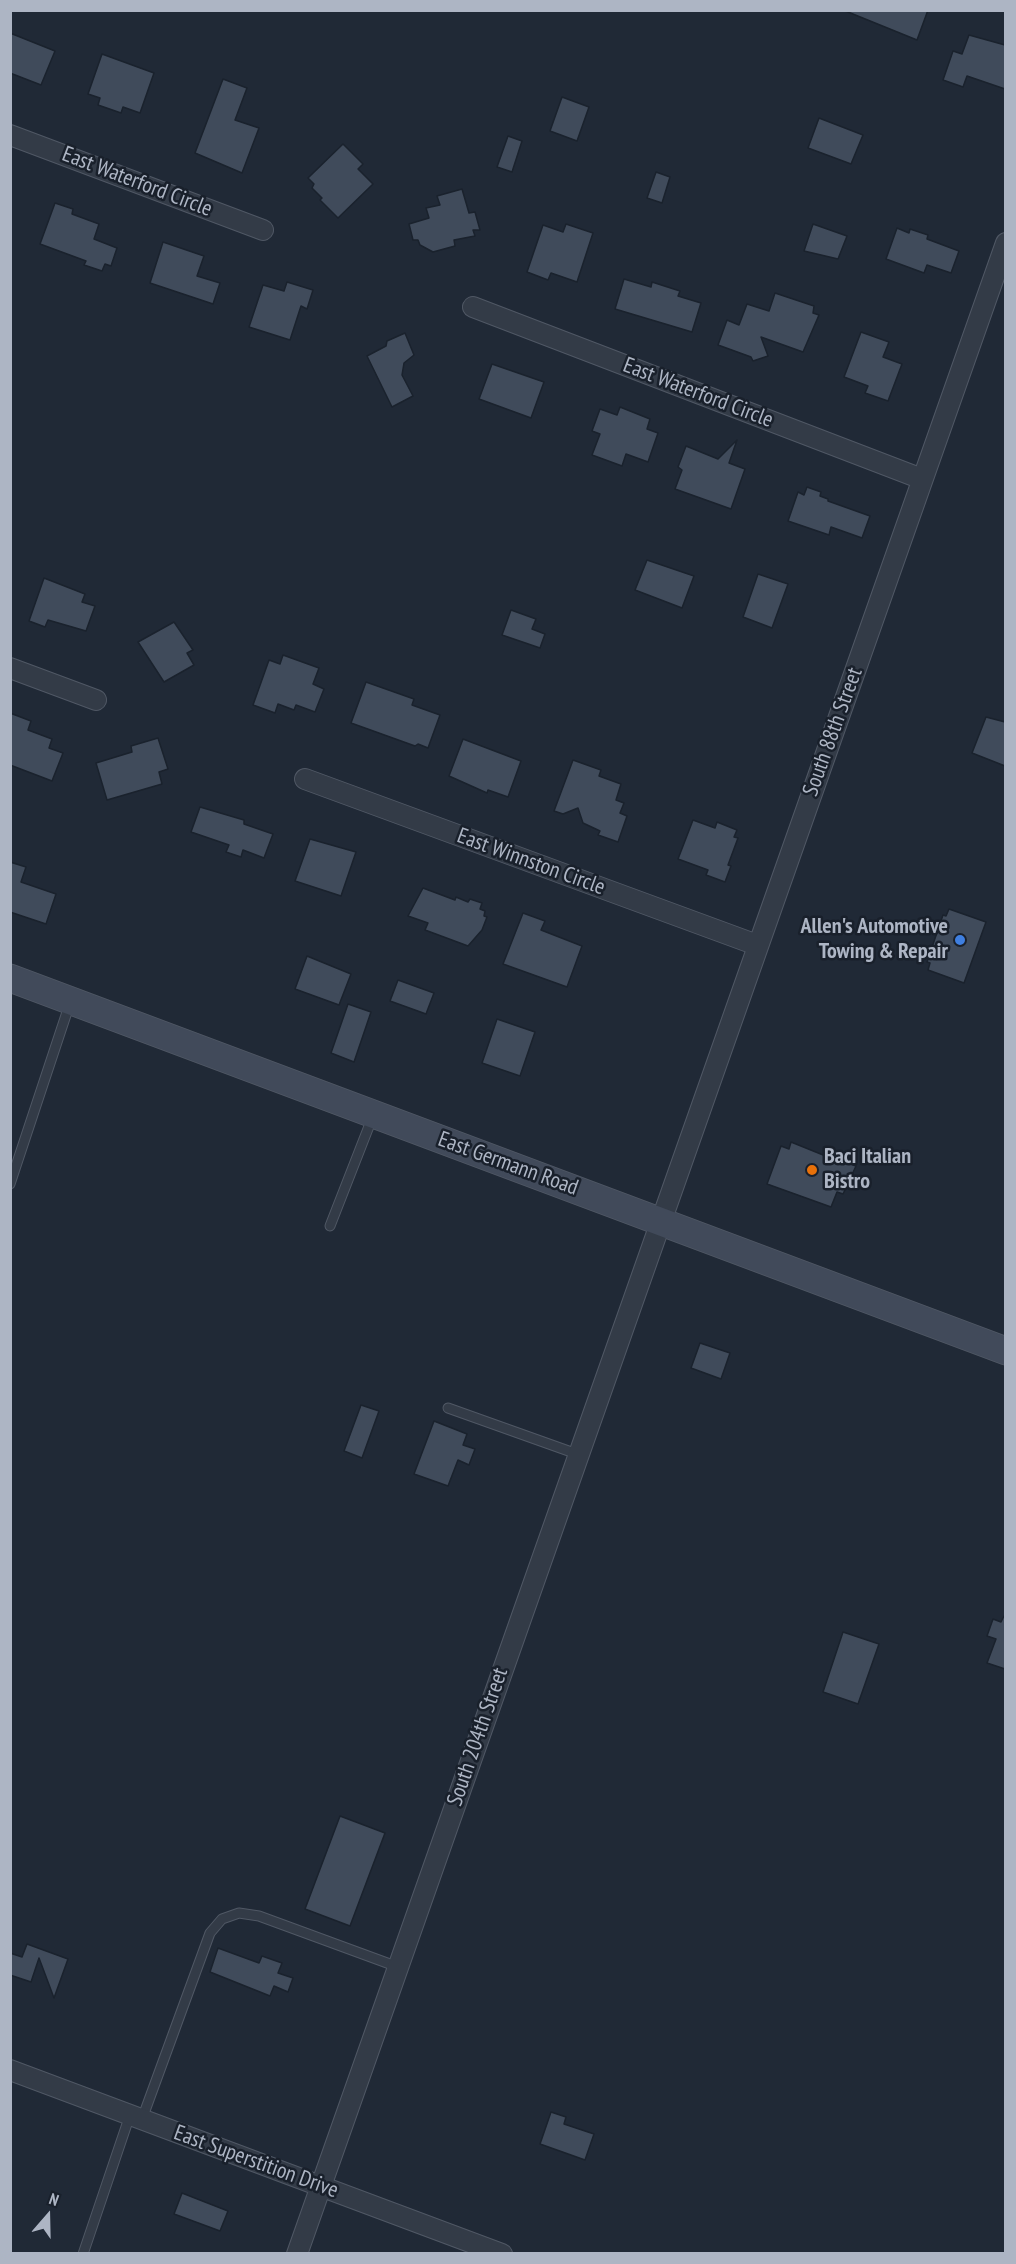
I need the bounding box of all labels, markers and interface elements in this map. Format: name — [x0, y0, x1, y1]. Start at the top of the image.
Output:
street label: East Waterford Circle — [58, 141, 216, 223]
street label: East Waterford Circle — [619, 352, 777, 434]
street label: South 88th Street — [798, 664, 868, 800]
street label: East Winnston Circle — [454, 823, 608, 901]
place label: Allen's Automotive Towing & Repair — [801, 914, 948, 966]
marker: Allen's Automotive Towing & Repair — [953, 933, 967, 947]
street label: East Germann Road — [434, 1126, 582, 1202]
place label: Baci Italian Bistro — [824, 1144, 911, 1196]
marker: Baci Italian Bistro — [805, 1163, 819, 1177]
street label: South 204th Street — [442, 1664, 514, 1810]
street label: East Superstition Drive — [170, 2120, 342, 2204]
north arrow — [18, 2186, 78, 2246]
text: N — [47, 2188, 62, 2210]

